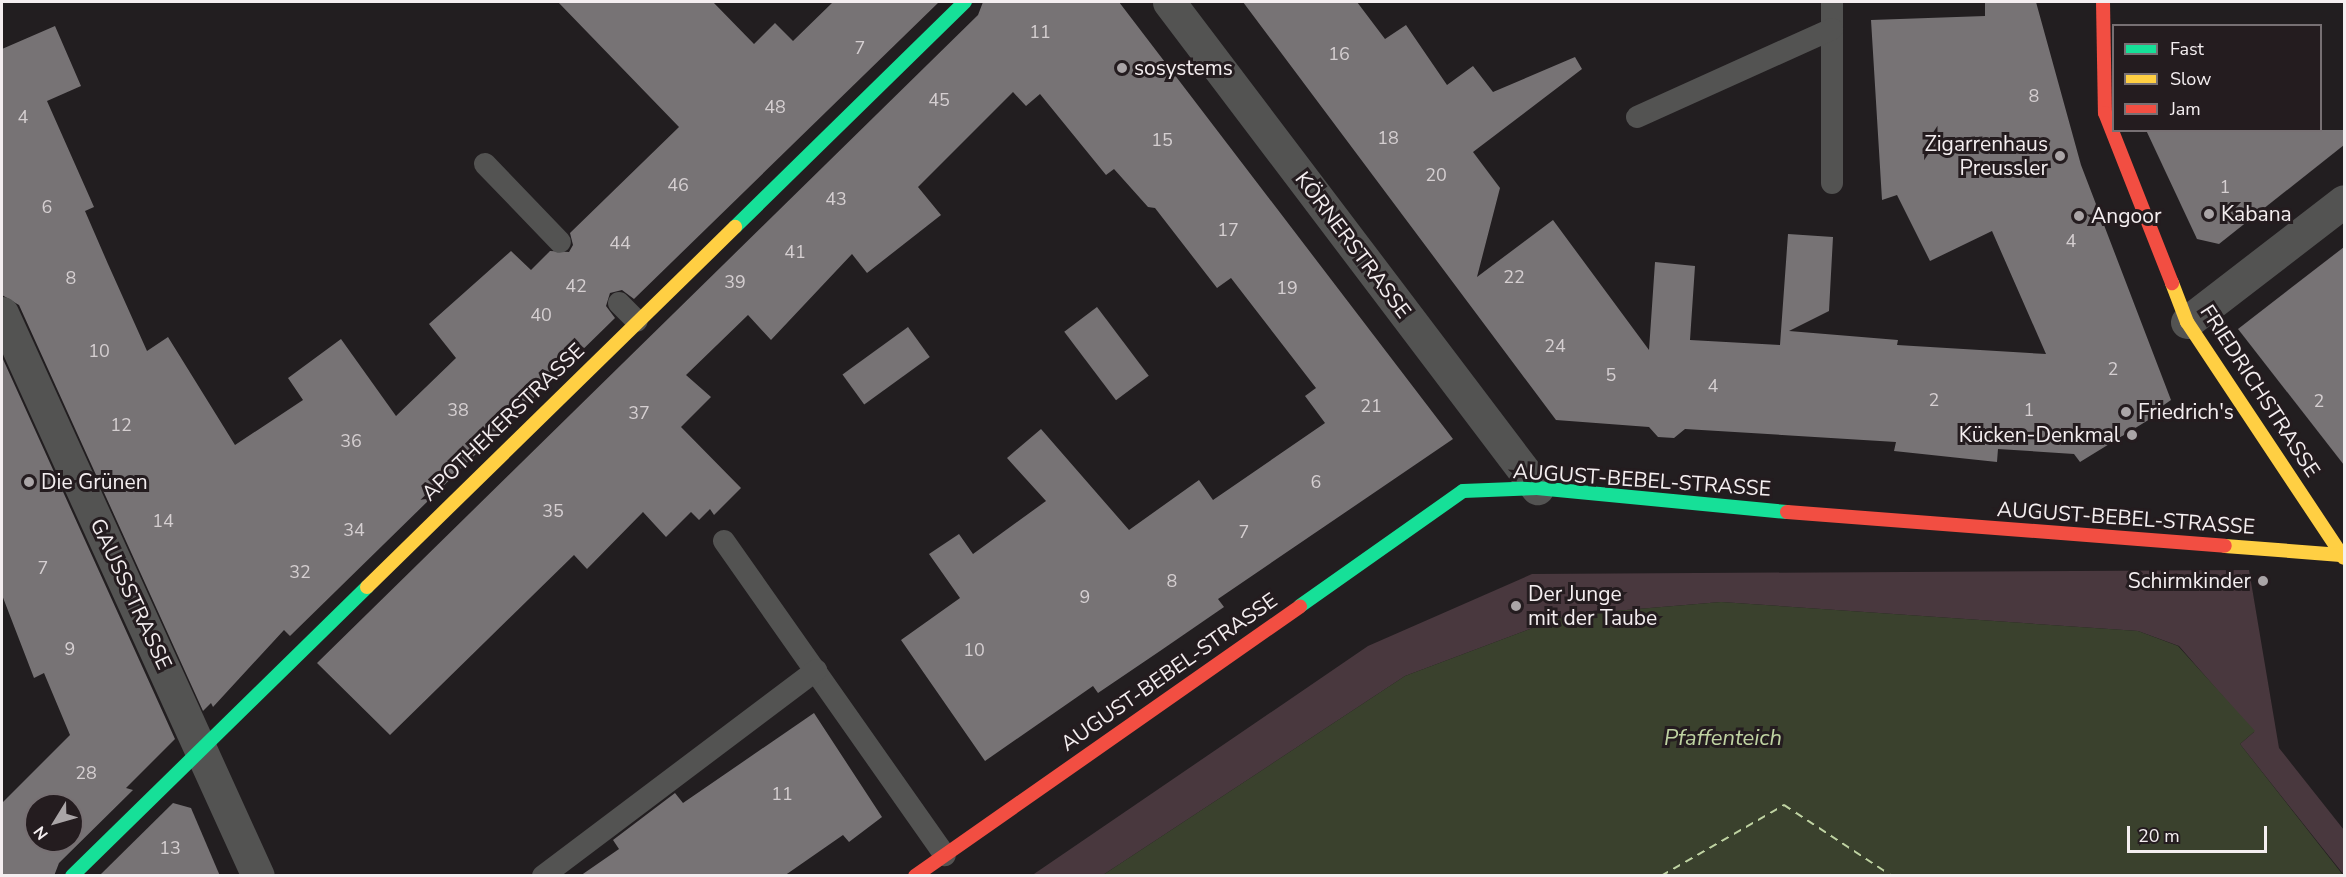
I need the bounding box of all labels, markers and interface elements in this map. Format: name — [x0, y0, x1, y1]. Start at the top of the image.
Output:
house number: 11 — [1029, 21, 1051, 43]
legend — [2112, 24, 2322, 132]
house number: 7 — [855, 37, 865, 59]
text: Fast — [2170, 37, 2204, 61]
house number: 16 — [1328, 43, 1350, 65]
place label: sosystems — [1134, 55, 1233, 81]
marker: sosystems — [1115, 61, 1129, 75]
text: Slow — [2170, 67, 2211, 91]
house number: 8 — [2029, 85, 2039, 107]
house number: 45 — [928, 89, 950, 111]
house number: 48 — [764, 96, 786, 118]
text: Jam — [2170, 97, 2201, 121]
house number: 4 — [18, 106, 28, 128]
house number: 18 — [1377, 127, 1399, 149]
house number: 15 — [1151, 129, 1173, 151]
place label: Zigarrenhaus Preussler — [1924, 131, 2048, 181]
marker: Zigarrenhaus Preussler — [2053, 149, 2067, 163]
house number: 20 — [1425, 164, 1447, 186]
street label: KÖRNERSTRASSE — [1290, 167, 1416, 323]
house number: 46 — [667, 174, 689, 196]
house number: 1 — [2220, 176, 2230, 198]
house number: 43 — [825, 188, 847, 210]
house number: 6 — [42, 196, 52, 218]
place label: Kabana — [2221, 201, 2292, 227]
place label: Angoor — [2091, 203, 2161, 229]
marker: Kabana — [2202, 207, 2216, 221]
marker: Angoor — [2072, 209, 2086, 223]
house number: 17 — [1217, 219, 1239, 241]
house number: 4 — [2066, 230, 2076, 252]
house number: 44 — [609, 232, 631, 254]
house number: 41 — [784, 241, 806, 263]
house number: 22 — [1503, 266, 1525, 288]
house number: 8 — [66, 267, 76, 289]
house number: 39 — [724, 271, 746, 293]
house number: 42 — [565, 275, 587, 297]
house number: 19 — [1276, 277, 1298, 299]
street label: FRIEDRICHSTRASSE — [2195, 300, 2325, 482]
house number: 40 — [530, 304, 552, 326]
house number: 24 — [1544, 335, 1566, 357]
street label: APOTHEKERSTRASSE — [416, 338, 590, 506]
house number: 10 — [88, 340, 110, 362]
house number: 2 — [2108, 358, 2118, 380]
house number: 5 — [1606, 364, 1616, 386]
house number: 4 — [1708, 375, 1718, 397]
house number: 2 — [1929, 389, 1939, 411]
house number: 2 — [2314, 390, 2324, 412]
house number: 21 — [1360, 395, 1382, 417]
house number: 38 — [447, 399, 469, 421]
house number: 1 — [2024, 399, 2034, 421]
place label: Friedrich's — [2138, 399, 2234, 425]
house number: 37 — [628, 402, 650, 424]
marker: Friedrich's — [2119, 405, 2133, 419]
house number: 12 — [110, 414, 132, 436]
place label: Kücken-Denkmal — [1959, 422, 2120, 448]
marker: Kücken-Denkmal — [2125, 428, 2139, 442]
house number: 36 — [340, 430, 362, 452]
street label: AUGUST-BEBEL-STRASSE — [1512, 458, 1772, 502]
place label: Die Grünen — [41, 469, 148, 495]
house number: 6 — [1311, 471, 1321, 493]
marker: Die Grünen — [22, 475, 36, 489]
street label: AUGUST-BEBEL-STRASSE — [1996, 496, 2256, 540]
house number: 35 — [542, 500, 564, 522]
house number: 14 — [152, 510, 174, 532]
street label: GAUSSSTRASSE — [85, 514, 177, 674]
house number: 34 — [343, 519, 365, 541]
house number: 7 — [1239, 521, 1249, 543]
house number: 7 — [38, 557, 48, 579]
house number: 32 — [289, 561, 311, 583]
place label: Schirmkinder — [2128, 568, 2251, 594]
house number: 8 — [1167, 570, 1177, 592]
marker: Schirmkinder — [2256, 574, 2270, 588]
place label: Der Junge mit der Taube — [1528, 581, 1657, 631]
house number: 9 — [1080, 586, 1090, 608]
street label: AUGUST-BEBEL-STRASSE — [1056, 588, 1282, 756]
marker: Der Junge mit der Taube — [1509, 599, 1523, 613]
house number: 9 — [65, 638, 75, 660]
house number: 10 — [963, 639, 985, 661]
water label: Pfaffenteich — [1664, 726, 1782, 752]
house number: 28 — [75, 762, 97, 784]
house number: 11 — [771, 783, 793, 805]
north arrow — [24, 793, 84, 853]
scale bar — [2130, 814, 2270, 852]
text: N — [29, 821, 54, 844]
text: 20 m — [2138, 824, 2180, 848]
house number: 13 — [159, 837, 181, 859]

